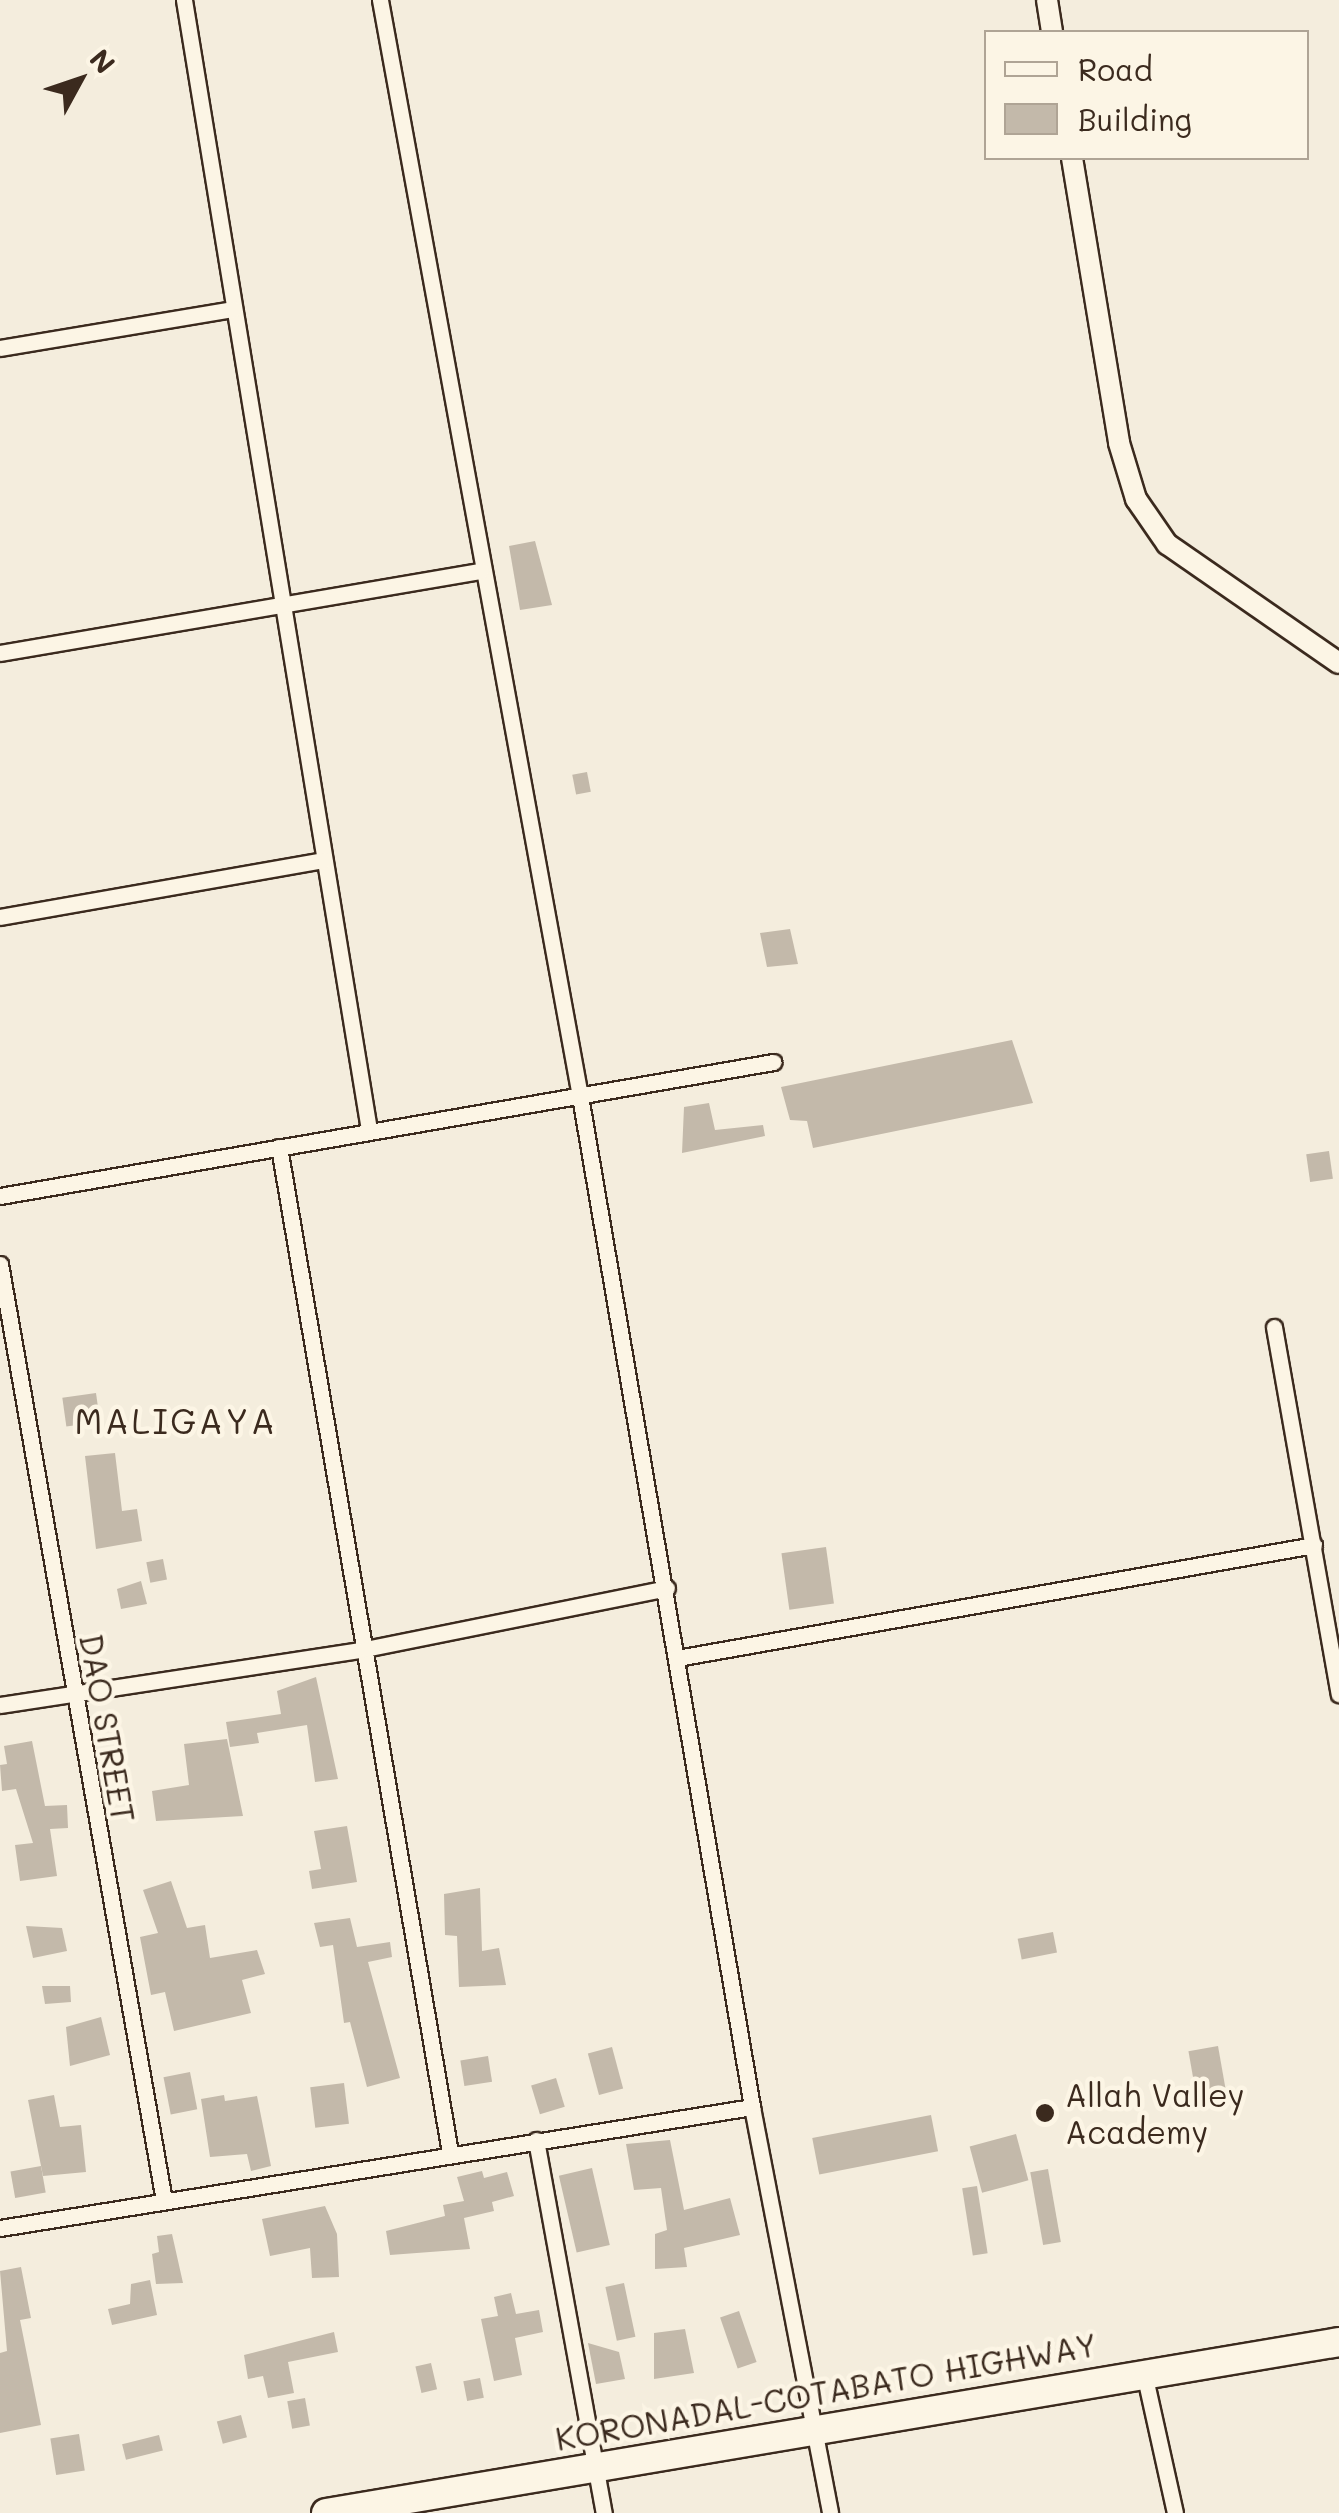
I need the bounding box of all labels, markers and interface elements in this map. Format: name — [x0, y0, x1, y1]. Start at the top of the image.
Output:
north arrow — [30, 30, 130, 130]
legend — [984, 30, 1309, 160]
text: N — [82, 41, 124, 80]
text: Road — [1078, 49, 1153, 89]
text: Building — [1078, 99, 1192, 139]
district label: MALIGAYA — [74, 1399, 278, 1441]
street label: DAO STREET — [73, 1631, 143, 1825]
place label: Allah Valley Academy — [1065, 2076, 1245, 2151]
marker: Allah Valley Academy — [1034, 2102, 1056, 2124]
street label: KORONADAL-COTABATO HIGHWAY — [552, 2324, 1100, 2458]

